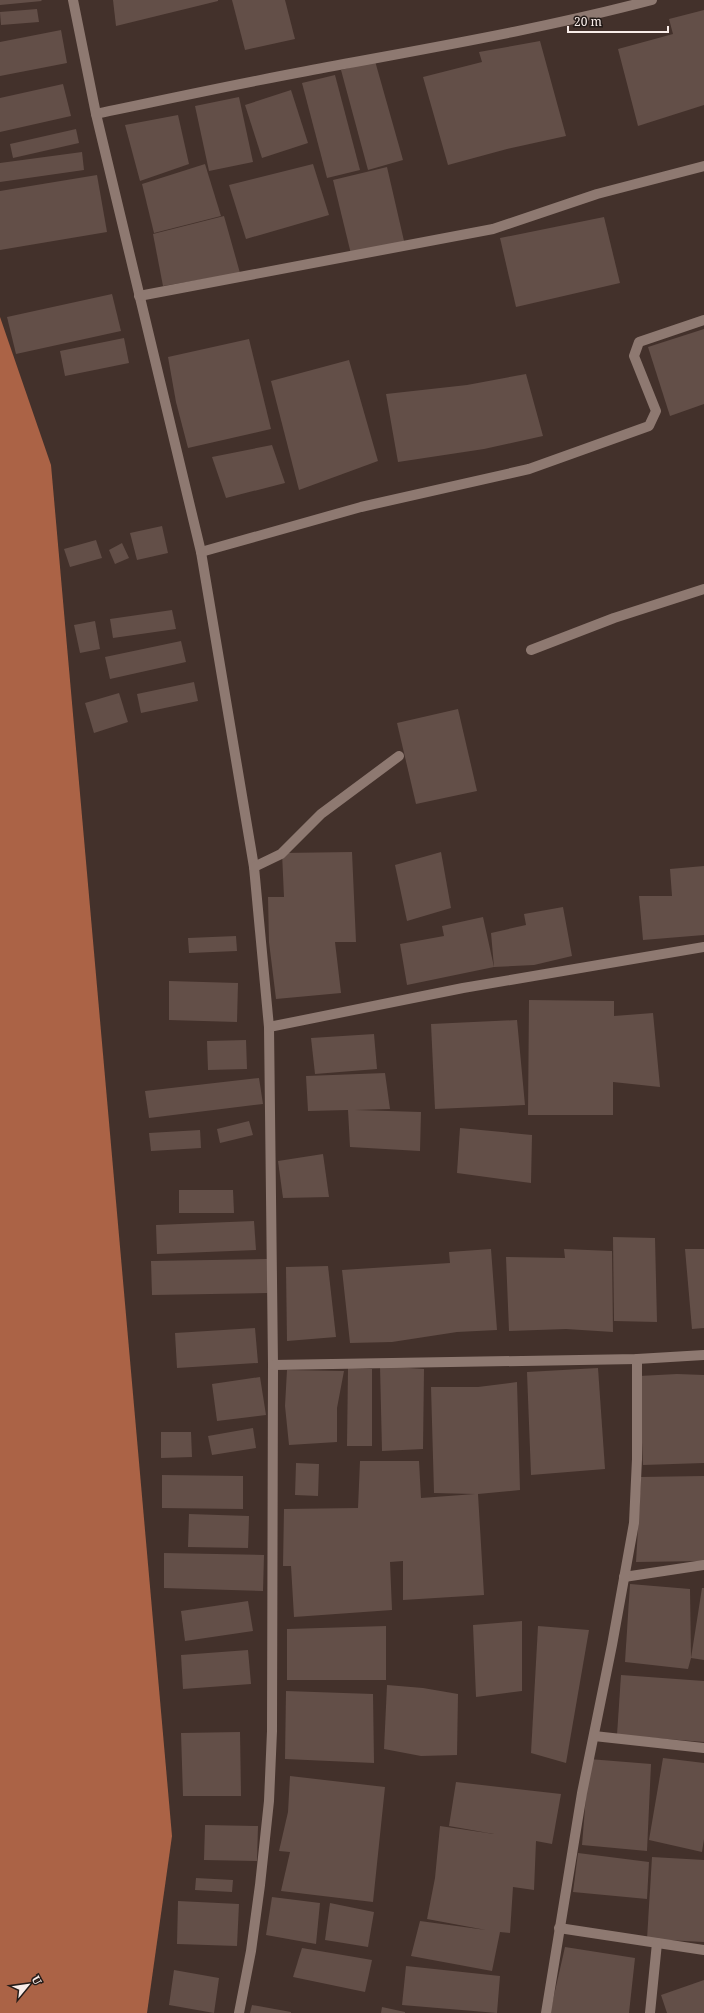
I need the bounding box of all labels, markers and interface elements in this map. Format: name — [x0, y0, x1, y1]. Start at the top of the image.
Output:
scale bar — [568, 8, 668, 34]
text: 20 m — [574, 13, 602, 30]
north arrow — [8, 1965, 48, 2005]
text: U — [29, 1973, 46, 1988]

